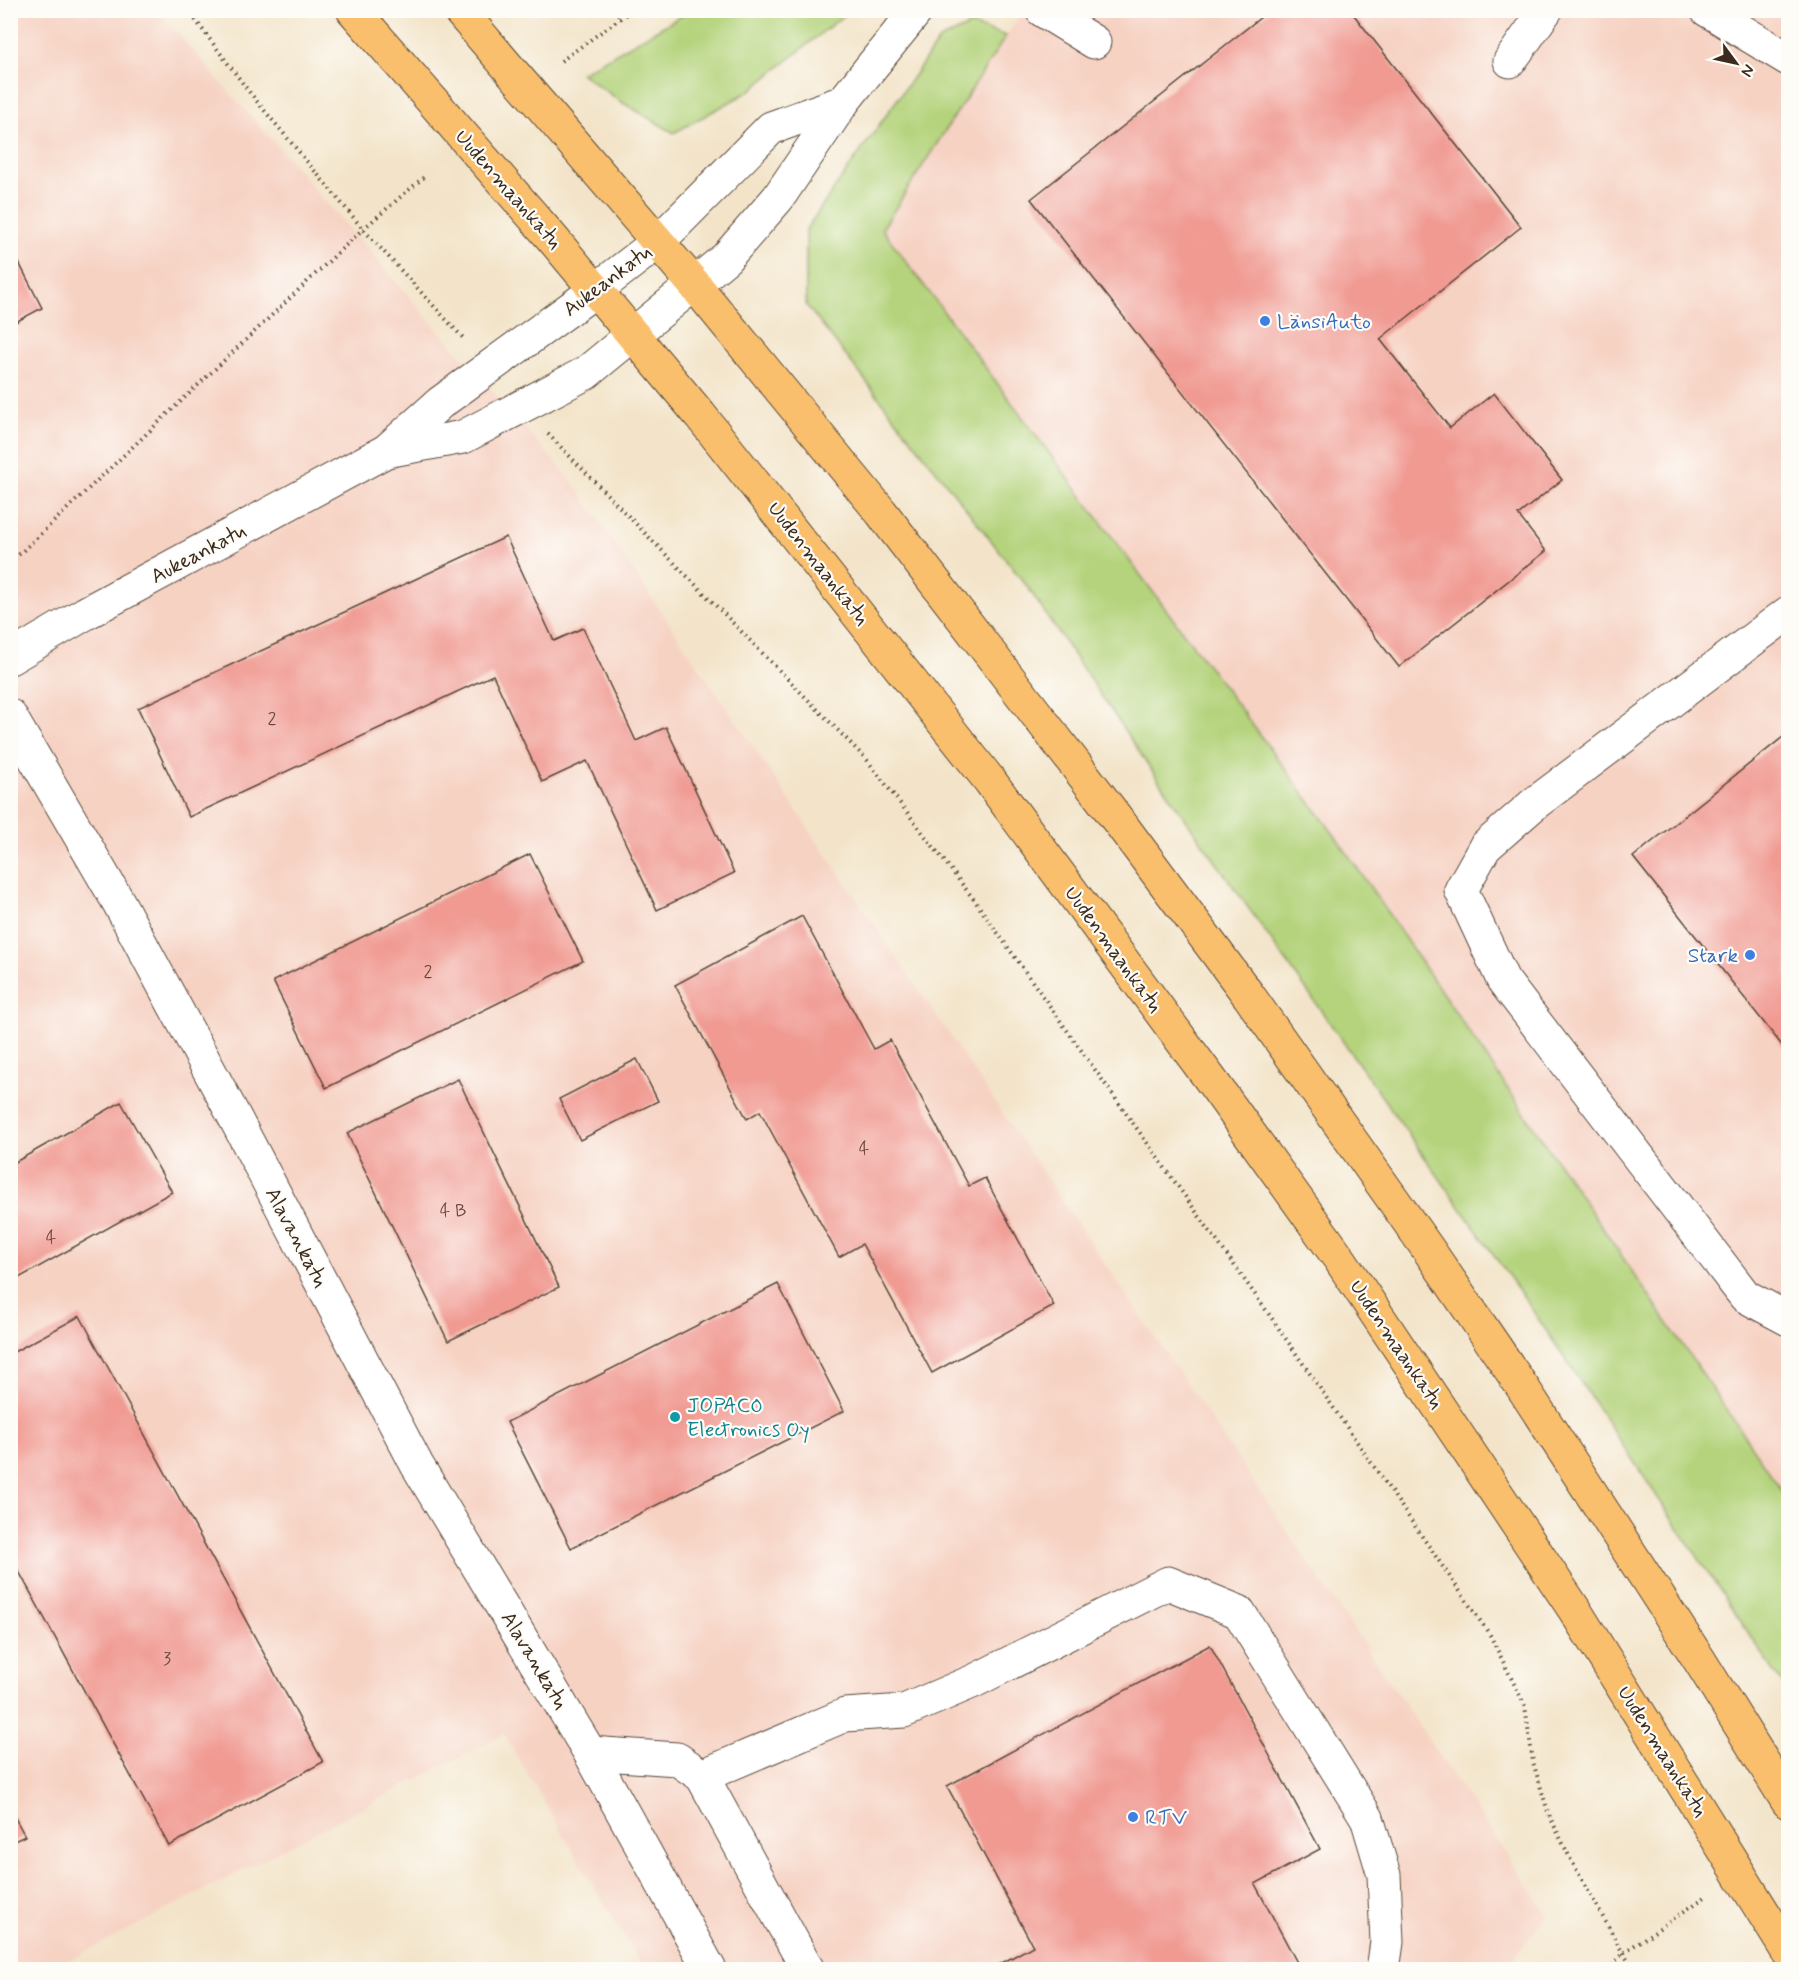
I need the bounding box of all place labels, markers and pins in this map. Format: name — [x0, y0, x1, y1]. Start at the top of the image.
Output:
place label: LänsiAuto — [1277, 308, 1371, 336]
marker: LänsiAuto — [1258, 314, 1272, 328]
place label: Stark — [1688, 942, 1738, 970]
marker: Stark — [1743, 948, 1757, 962]
place label: JOPACO Electronics Oy — [687, 1392, 810, 1444]
marker: JOPACO Electronics Oy — [668, 1410, 682, 1424]
place label: RTV — [1145, 1804, 1188, 1832]
marker: RTV — [1126, 1810, 1140, 1824]

